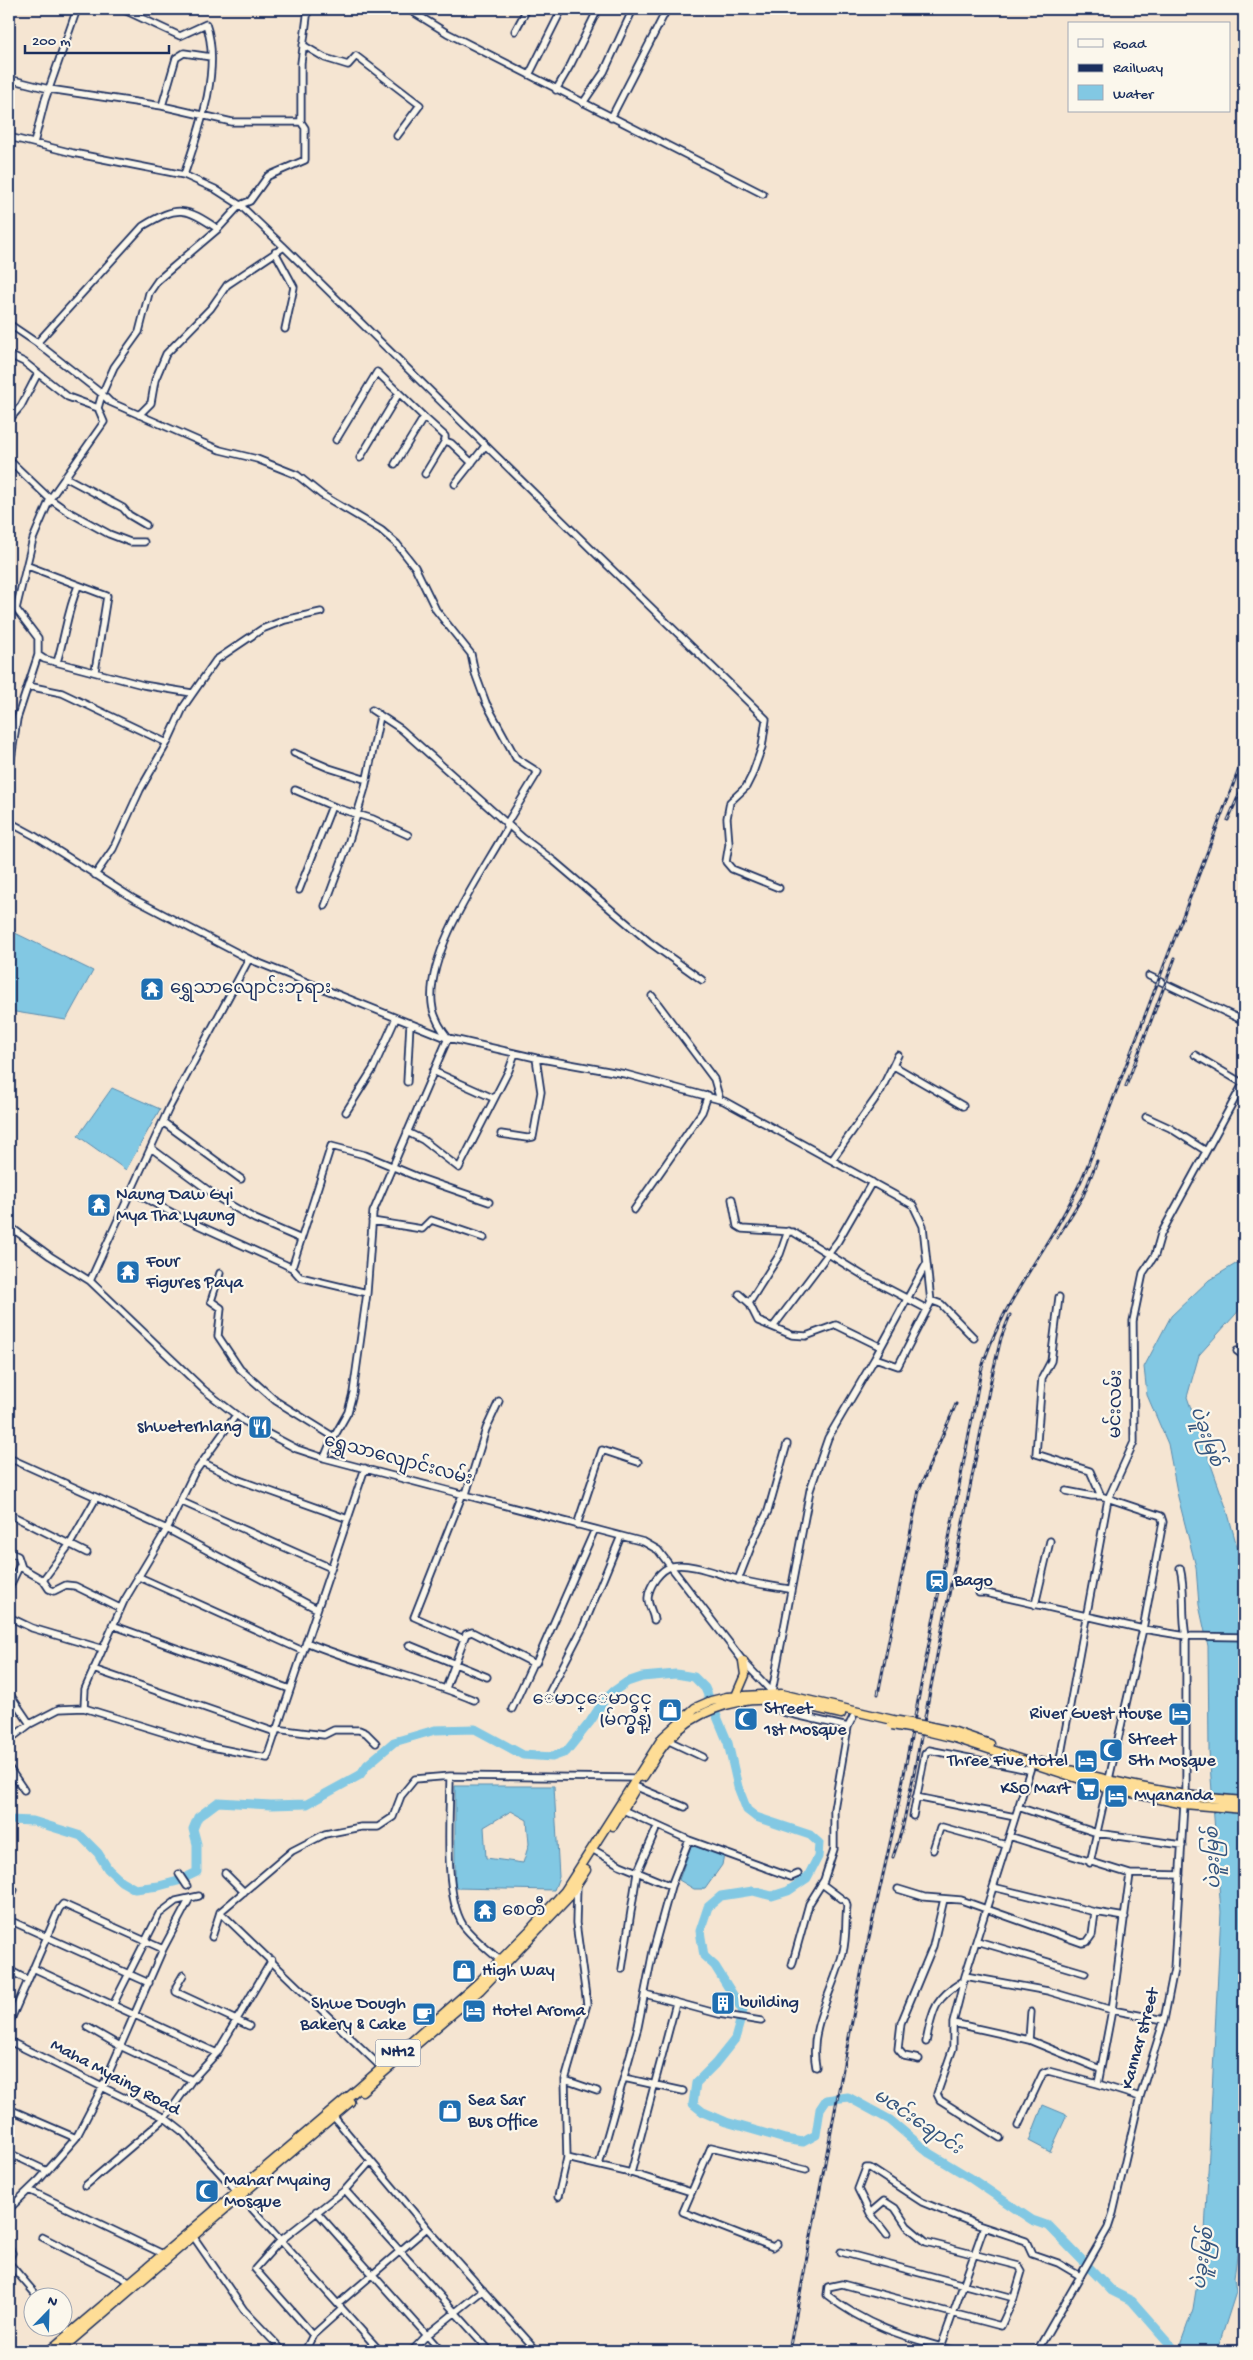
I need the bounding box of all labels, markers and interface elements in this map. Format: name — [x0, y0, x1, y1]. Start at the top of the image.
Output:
scale bar — [25, 22, 169, 54]
legend — [1068, 22, 1230, 112]
text: 200 m — [32, 33, 71, 51]
text: Road — [1113, 36, 1147, 54]
text: Railway — [1113, 60, 1164, 78]
text: Water — [1113, 86, 1155, 104]
place label: ရွှေသာလျောင်းဘုရား — [170, 974, 331, 1002]
temple icon: ရွှေသာလျောင်းဘုရား — [139, 976, 165, 1002]
place label: Naung Daw Gyi Mya Tha Lyaung — [116, 1185, 235, 1227]
temple icon: Naung Daw Gyi Mya Tha Lyaung — [86, 1192, 112, 1218]
place label: Four Figures Paya — [145, 1252, 244, 1294]
temple icon: Four Figures Paya — [115, 1259, 141, 1285]
street label: မင်းလမ်း — [1101, 1369, 1128, 1439]
water label: ပဲခူးမြစ် — [1183, 1402, 1232, 1472]
restaurant icon: shweterhlang — [247, 1414, 273, 1440]
place label: shweterhlang — [137, 1417, 242, 1438]
street label: ရွှေသာလျောင်းလမ်း — [321, 1426, 476, 1493]
station icon: Bago — [924, 1568, 950, 1594]
place label: Bago — [953, 1571, 993, 1592]
place label: ေမာင္ေမာင္ခင္ (မ်က္မွန္) — [533, 1690, 652, 1734]
shop icon: ေမာင္ေမာင္ခင္ (မ်က္မွန္) — [657, 1697, 683, 1723]
place label: Street 1st Mosque — [763, 1699, 847, 1741]
hotel icon: River Guest House — [1167, 1701, 1193, 1727]
place label: River Guest House — [1029, 1704, 1163, 1725]
mosque icon: Street 1st Mosque — [733, 1706, 759, 1732]
place label: Street 5th Mosque — [1128, 1730, 1216, 1772]
mosque icon: Street 5th Mosque — [1098, 1737, 1124, 1763]
hotel icon: Three Five Hotel — [1073, 1748, 1099, 1774]
place label: Three Five Hotel — [946, 1751, 1068, 1772]
supermarket icon: KSO Mart — [1075, 1776, 1101, 1802]
place label: KSO Mart — [1000, 1779, 1072, 1800]
hotel icon: Myananda — [1103, 1783, 1129, 1809]
place label: Myananda — [1134, 1786, 1214, 1807]
water label: ပဲခူးမြစ် — [1197, 1825, 1229, 1890]
place label: စေတီ — [502, 1895, 546, 1922]
temple icon: စေတီ — [472, 1898, 498, 1924]
shop icon: High Way — [451, 1958, 477, 1984]
place label: High Way — [482, 1961, 555, 1982]
street label: Kannar street — [1117, 1985, 1165, 2092]
building icon: building — [710, 1990, 736, 2016]
place label: building — [740, 1993, 799, 2014]
place label: Shwe Dough Bakery & Cake — [299, 1994, 407, 2036]
hotel icon: Hotel Aroma — [461, 1998, 487, 2024]
cafe icon: Shwe Dough Bakery & Cake — [411, 2001, 437, 2027]
place label: Hotel Aroma — [492, 2001, 587, 2022]
street label: Maha Myaing Road — [46, 2035, 185, 2122]
road number: NH12 — [376, 2040, 420, 2066]
water label: မဇင်းချောင်း — [868, 2081, 970, 2163]
place label: Sea Sar Bus Office — [467, 2091, 538, 2133]
shop icon: Sea Sar Bus Office — [437, 2098, 463, 2124]
place label: Mahar Myaing Mosque — [224, 2171, 331, 2213]
mosque icon: Mahar Myaing Mosque — [194, 2178, 220, 2204]
water label: ပဲခူးမြစ် — [1184, 2224, 1222, 2292]
north arrow — [22, 2288, 72, 2338]
text: N — [45, 2293, 60, 2312]

